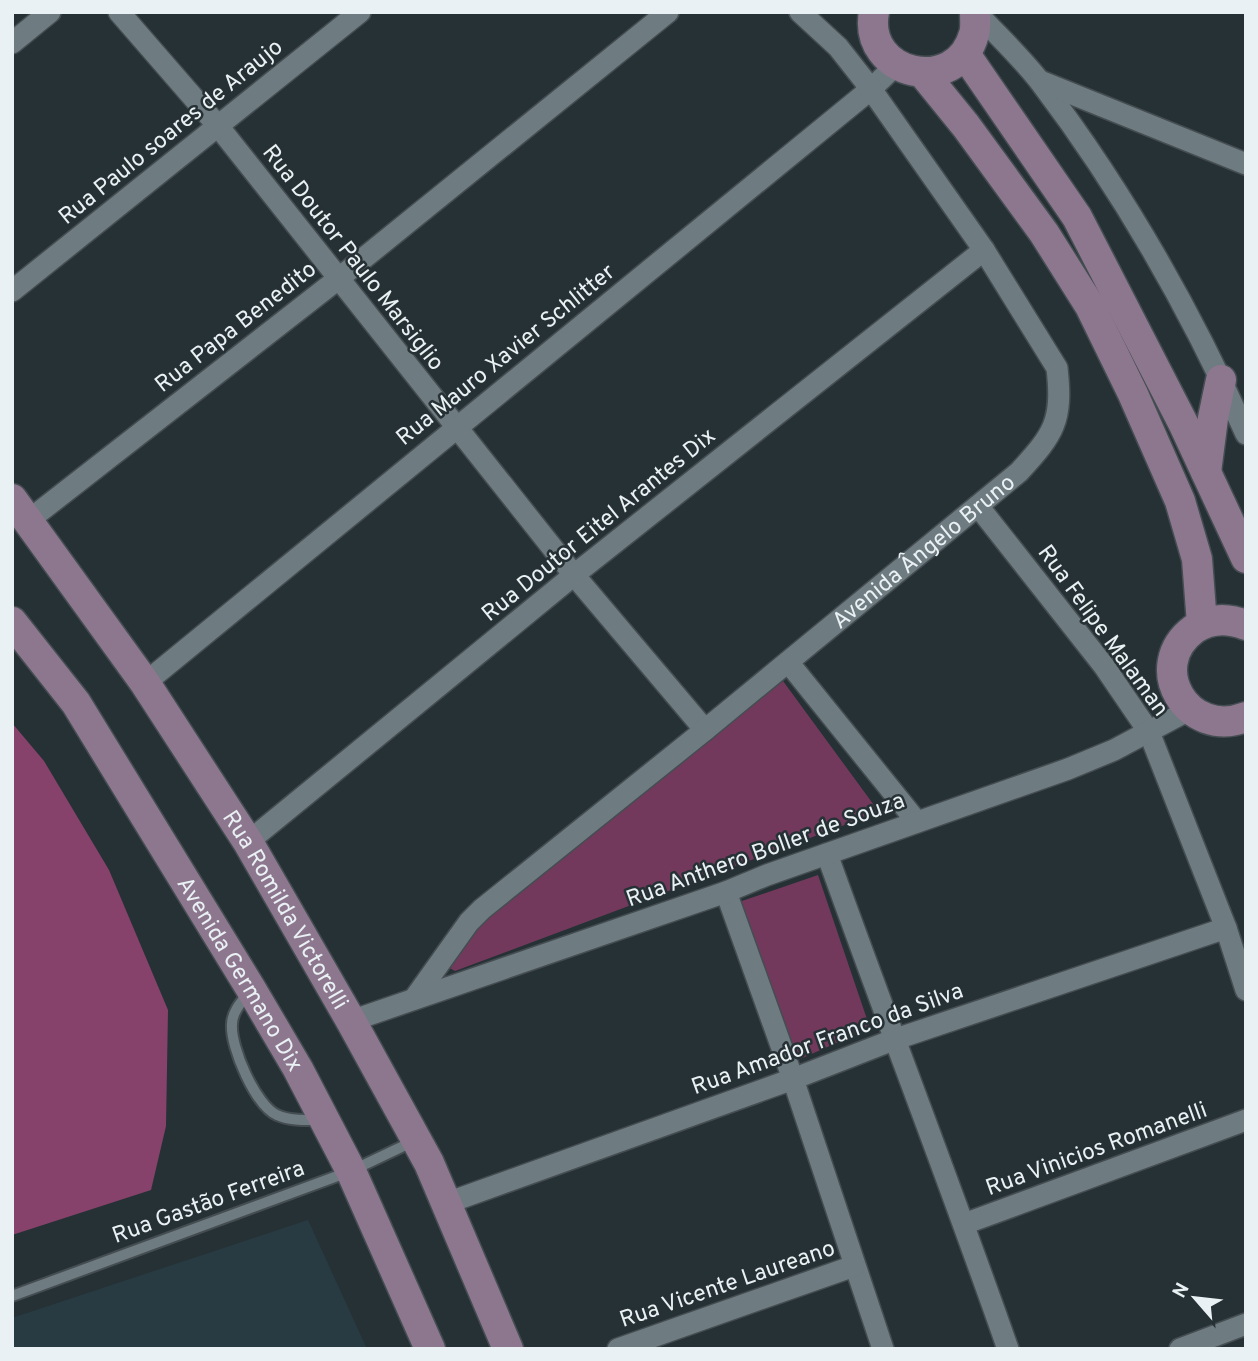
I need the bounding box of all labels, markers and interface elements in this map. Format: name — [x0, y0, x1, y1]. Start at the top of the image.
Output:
street label: Rua Paulo soares de Araujo — [54, 34, 290, 232]
street label: Rua Doutor Paulo Marsiglio — [255, 140, 449, 377]
street label: Rua Papa Benedito — [150, 256, 323, 400]
street label: Rua Mauro Xavier Schlitter — [391, 259, 622, 453]
street label: Rua Doutor Eitel Arantes Dix — [477, 423, 722, 629]
street label: Avenida Ângelo Bruno — [827, 469, 1022, 637]
street label: Rua Felipe Malaman — [1030, 540, 1174, 723]
street label: Rua Anthero Boller de Souza — [623, 787, 909, 915]
street label: Rua Romilda Victorelli — [214, 806, 353, 1016]
street label: Avenida Germano Dix — [169, 872, 308, 1078]
street label: Rua Amador Franco da Silva — [688, 978, 968, 1103]
street label: Rua Vinicios Romanelli — [982, 1097, 1211, 1204]
street label: Rua Gastão Ferreira — [109, 1155, 309, 1252]
street label: Rua Vicente Laureano — [616, 1235, 839, 1336]
north arrow — [1160, 1263, 1230, 1333]
text: N — [1168, 1279, 1196, 1303]

